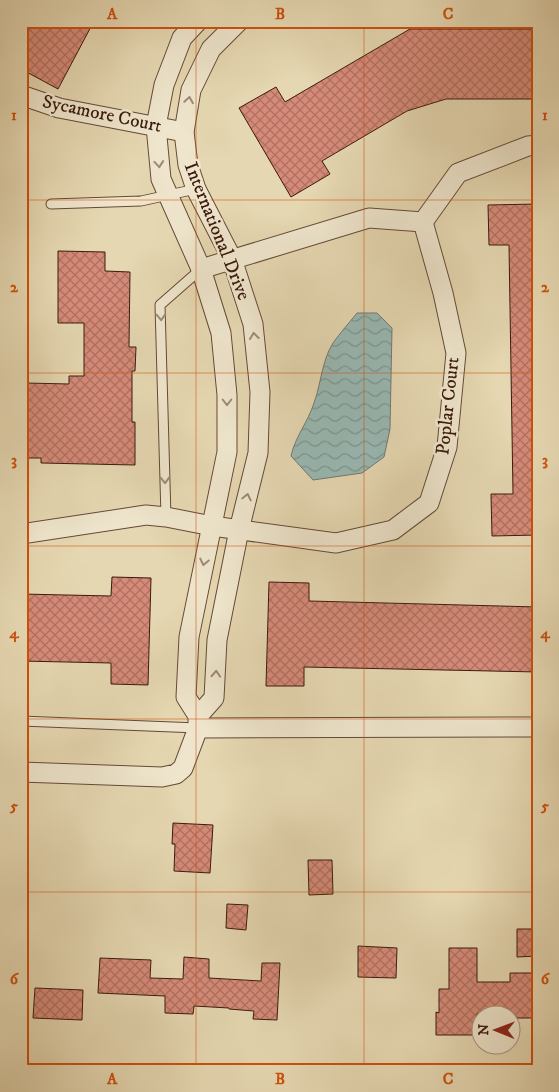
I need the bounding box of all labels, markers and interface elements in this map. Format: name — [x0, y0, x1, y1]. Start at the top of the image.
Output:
text: A — [106, 4, 118, 24]
text: B — [275, 4, 285, 24]
text: C — [443, 4, 453, 24]
street label: Sycamore Court — [40, 90, 164, 138]
one-way arrow — [184, 96, 194, 104]
text: 1 — [11, 105, 17, 125]
text: 1 — [542, 105, 548, 125]
street label: International Drive — [179, 159, 255, 304]
one-way arrow — [154, 161, 165, 169]
text: 2 — [10, 277, 19, 297]
text: 2 — [541, 277, 550, 297]
one-way arrow — [155, 313, 166, 321]
one-way arrow — [249, 332, 260, 340]
street label: Poplar Court — [431, 356, 465, 456]
one-way arrow — [222, 398, 232, 406]
text: 3 — [11, 450, 17, 470]
text: 3 — [542, 450, 548, 470]
one-way arrow — [160, 476, 170, 484]
one-way arrow — [241, 492, 252, 501]
one-way arrow — [199, 557, 210, 566]
text: 4 — [8, 623, 19, 643]
text: 4 — [539, 623, 550, 643]
one-way arrow — [210, 670, 221, 678]
text: 5 — [9, 796, 18, 816]
text: 5 — [540, 796, 549, 816]
text: 6 — [10, 969, 20, 989]
text: 6 — [541, 969, 551, 989]
north arrow — [472, 1004, 522, 1054]
text: N — [475, 1023, 493, 1036]
text: A — [106, 1069, 118, 1089]
text: B — [275, 1069, 285, 1089]
text: C — [443, 1069, 453, 1089]

